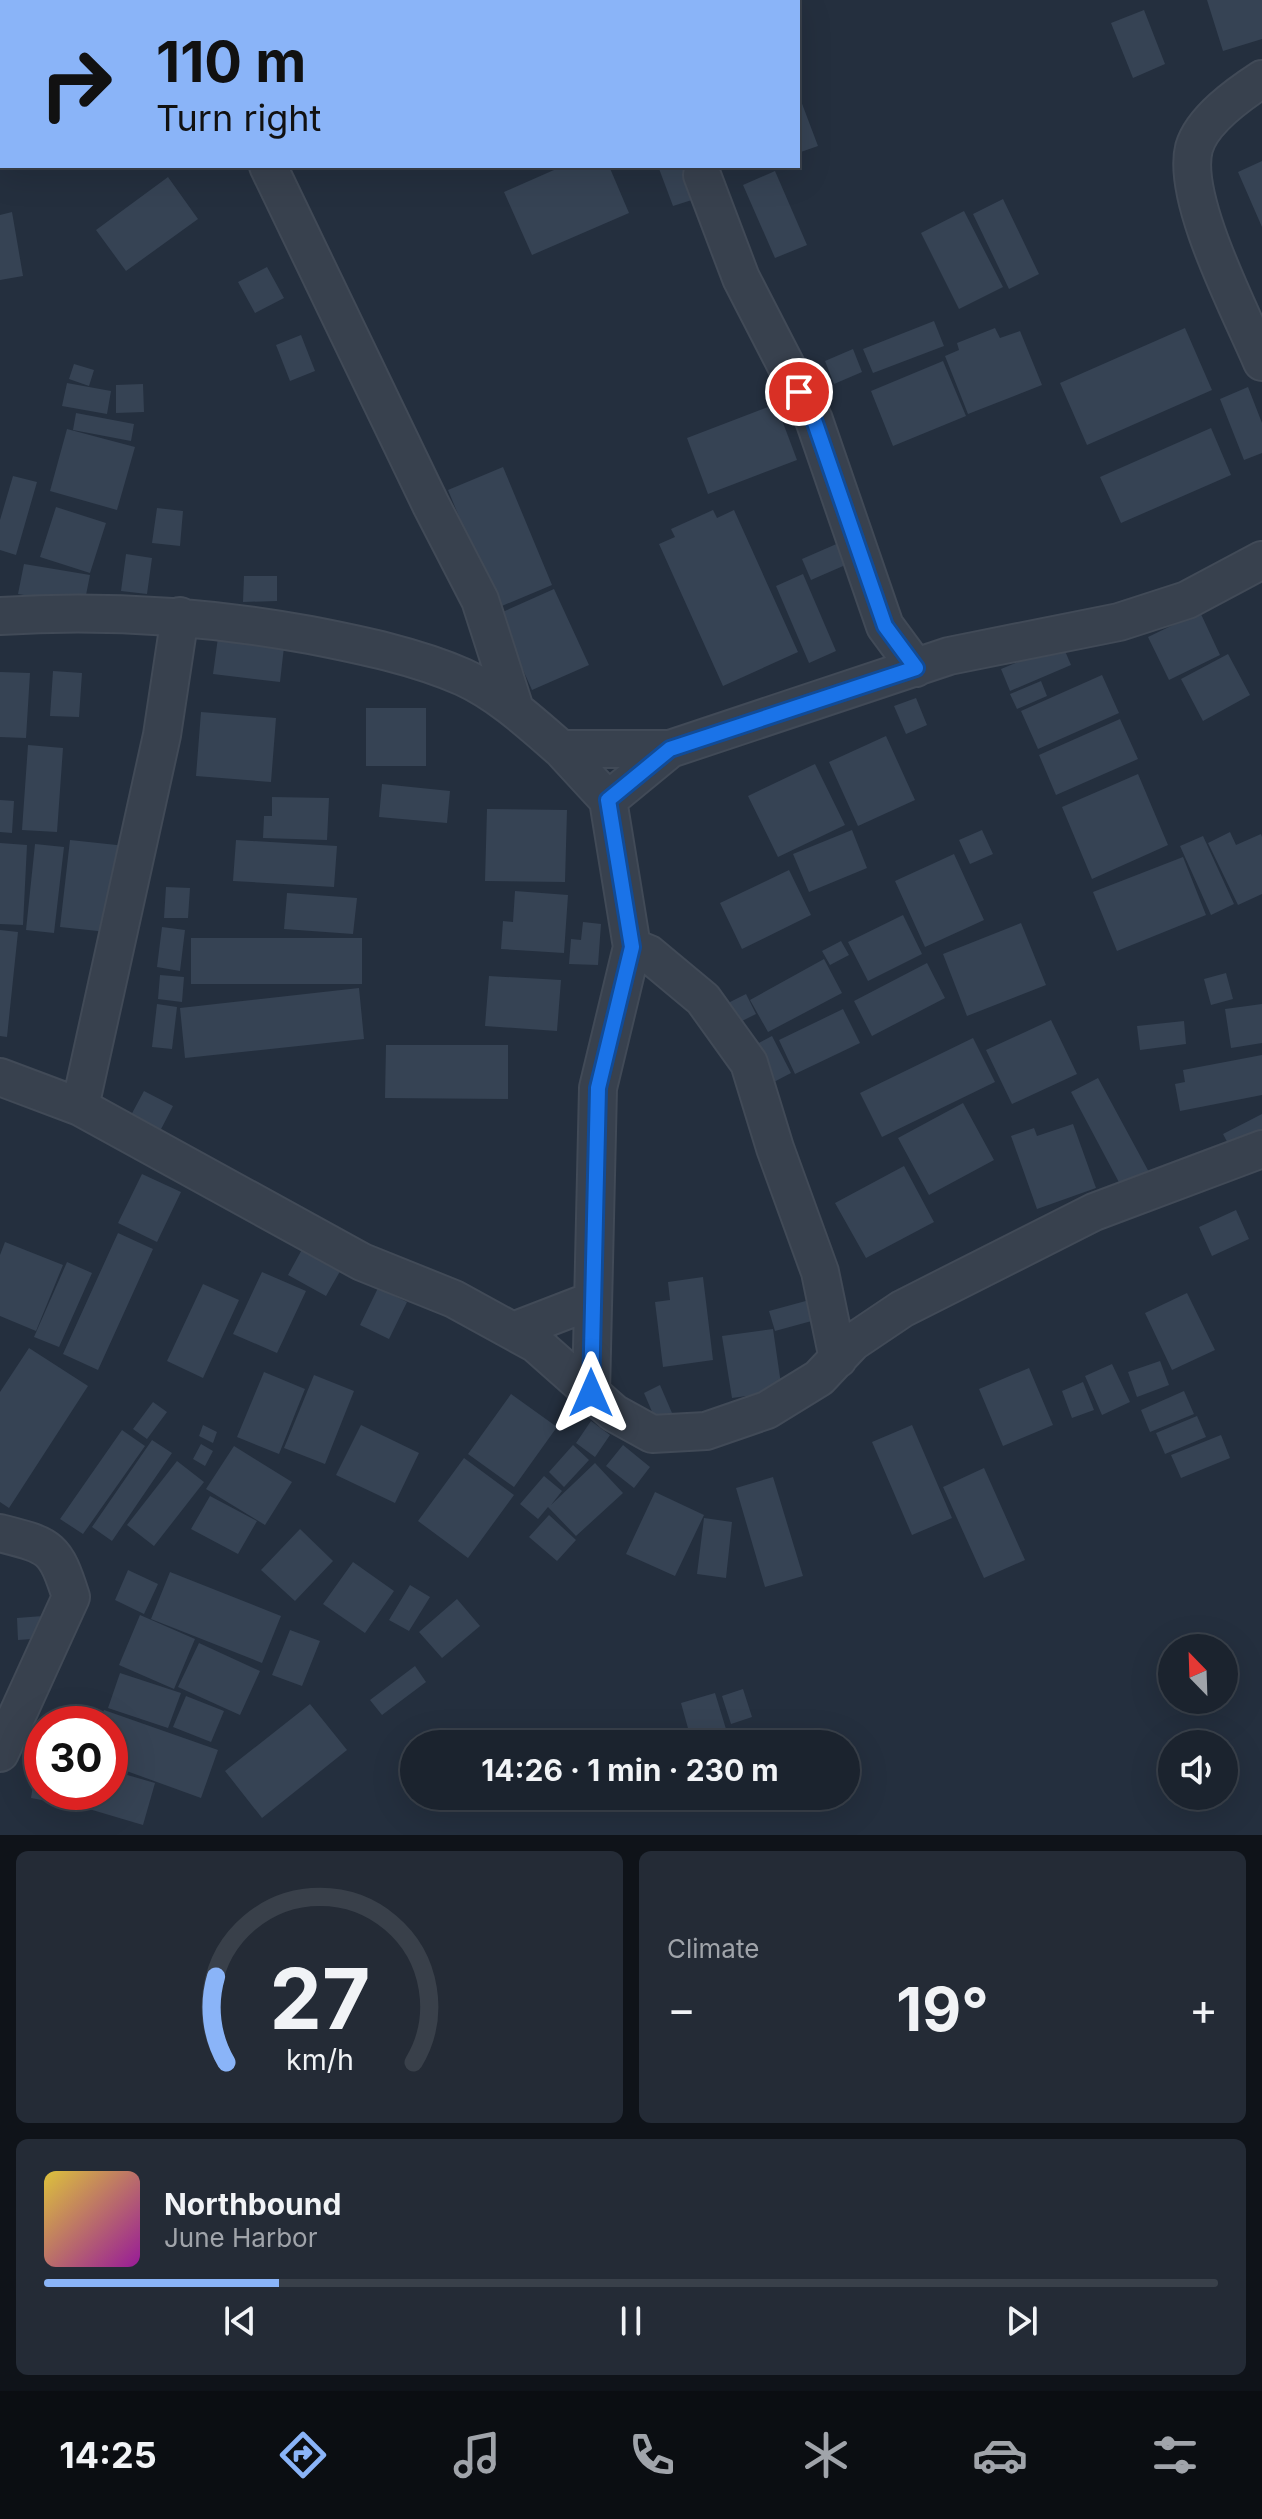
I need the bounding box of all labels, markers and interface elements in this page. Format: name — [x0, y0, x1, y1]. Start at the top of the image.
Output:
text: 110 m — [156, 28, 306, 96]
icon: right — [24, 32, 128, 136]
text: Turn right — [156, 96, 321, 140]
pin — [765, 358, 833, 426]
icon: arrive — [777, 370, 821, 414]
position arrow — [549, 1351, 633, 1435]
north arrow — [1158, 1634, 1238, 1714]
map controls — [1158, 1634, 1238, 1810]
speed limit sign: 30 — [24, 1706, 128, 1810]
button: sound — [1158, 1730, 1238, 1810]
text: 14:26 · 1 min · 230 m — [481, 1752, 779, 1788]
text: Climate — [667, 1933, 759, 1964]
text: 27 — [269, 1948, 370, 2049]
text: 19° — [896, 1973, 989, 2045]
text: − — [667, 1982, 696, 2036]
text: + — [1189, 1982, 1218, 2036]
text: km/h — [286, 2042, 353, 2077]
text: Northbound — [164, 2186, 341, 2222]
text: June Harbor — [164, 2222, 317, 2253]
icon: previous — [218, 2299, 262, 2343]
icon: pause — [609, 2299, 653, 2343]
icon: next — [1000, 2299, 1044, 2343]
icon: directions — [275, 2427, 331, 2483]
icon: music — [449, 2427, 505, 2483]
icon: phone — [624, 2427, 680, 2483]
icon: climate — [798, 2427, 854, 2483]
icon: car — [972, 2427, 1028, 2483]
icon: filters — [1147, 2427, 1203, 2483]
text: 14:25 — [59, 2433, 157, 2477]

